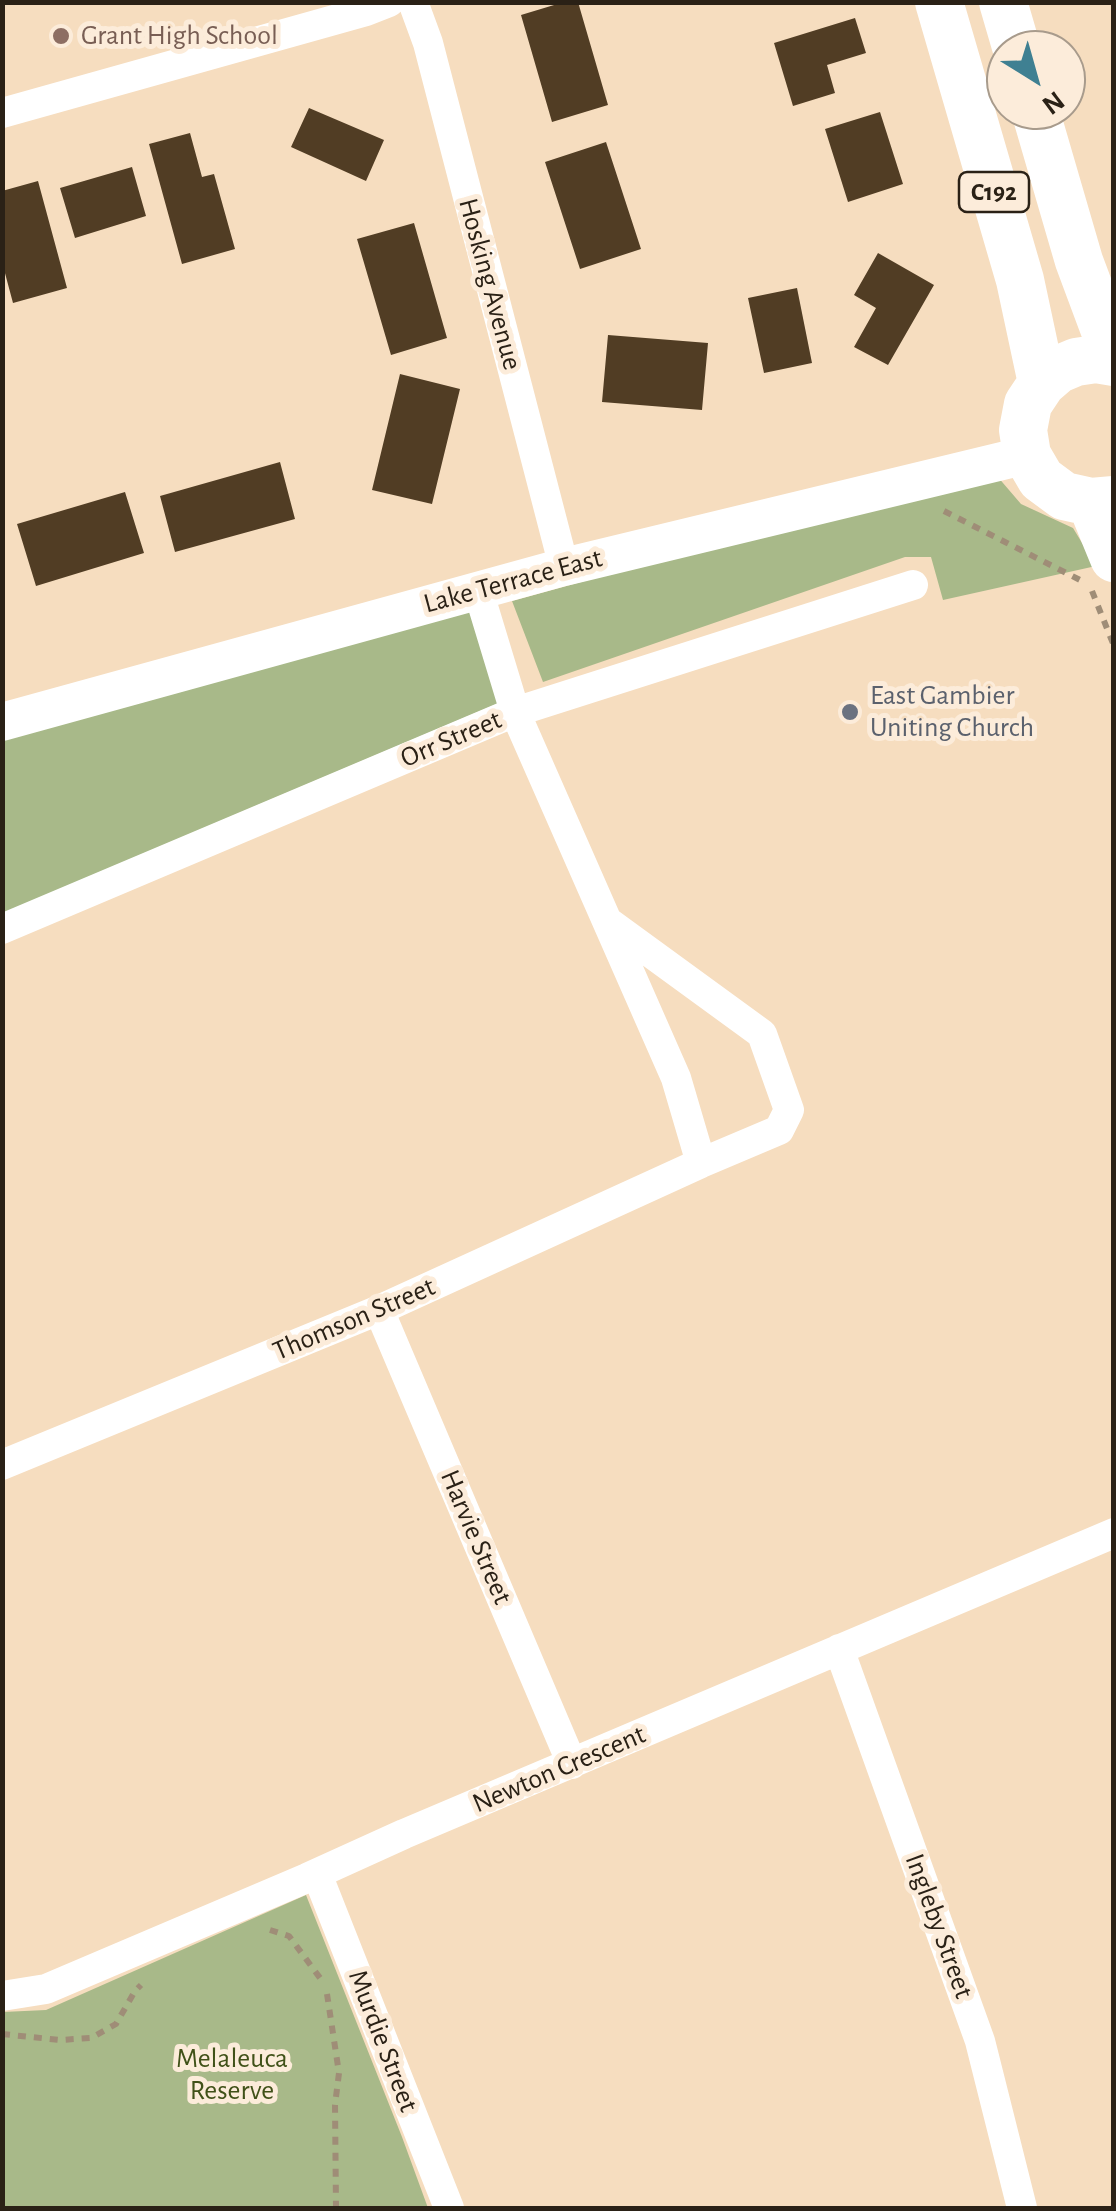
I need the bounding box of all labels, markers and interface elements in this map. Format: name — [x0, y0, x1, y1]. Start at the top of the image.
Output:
place label: Grant High School — [81, 19, 278, 53]
marker: Grant High School — [50, 25, 72, 47]
north arrow — [986, 30, 1086, 130]
text: N — [1037, 85, 1069, 119]
road number: C192 — [959, 172, 1029, 212]
street label: Hosking Avenue — [451, 194, 529, 374]
street label: Lake Terrace East — [420, 541, 606, 621]
place label: East Gambier Uniting Church — [870, 679, 1034, 745]
marker: East Gambier Uniting Church — [839, 701, 861, 723]
street label: Orr Street — [395, 703, 507, 775]
street label: Thomson Street — [268, 1270, 440, 1368]
street label: Harvie Street — [433, 1465, 519, 1609]
street label: Newton Crescent — [467, 1717, 651, 1821]
street label: Ingleby Street — [897, 1849, 981, 2003]
street label: Murdie Street — [341, 1965, 425, 2117]
park label: Melaleuca Reserve — [176, 2042, 288, 2108]

